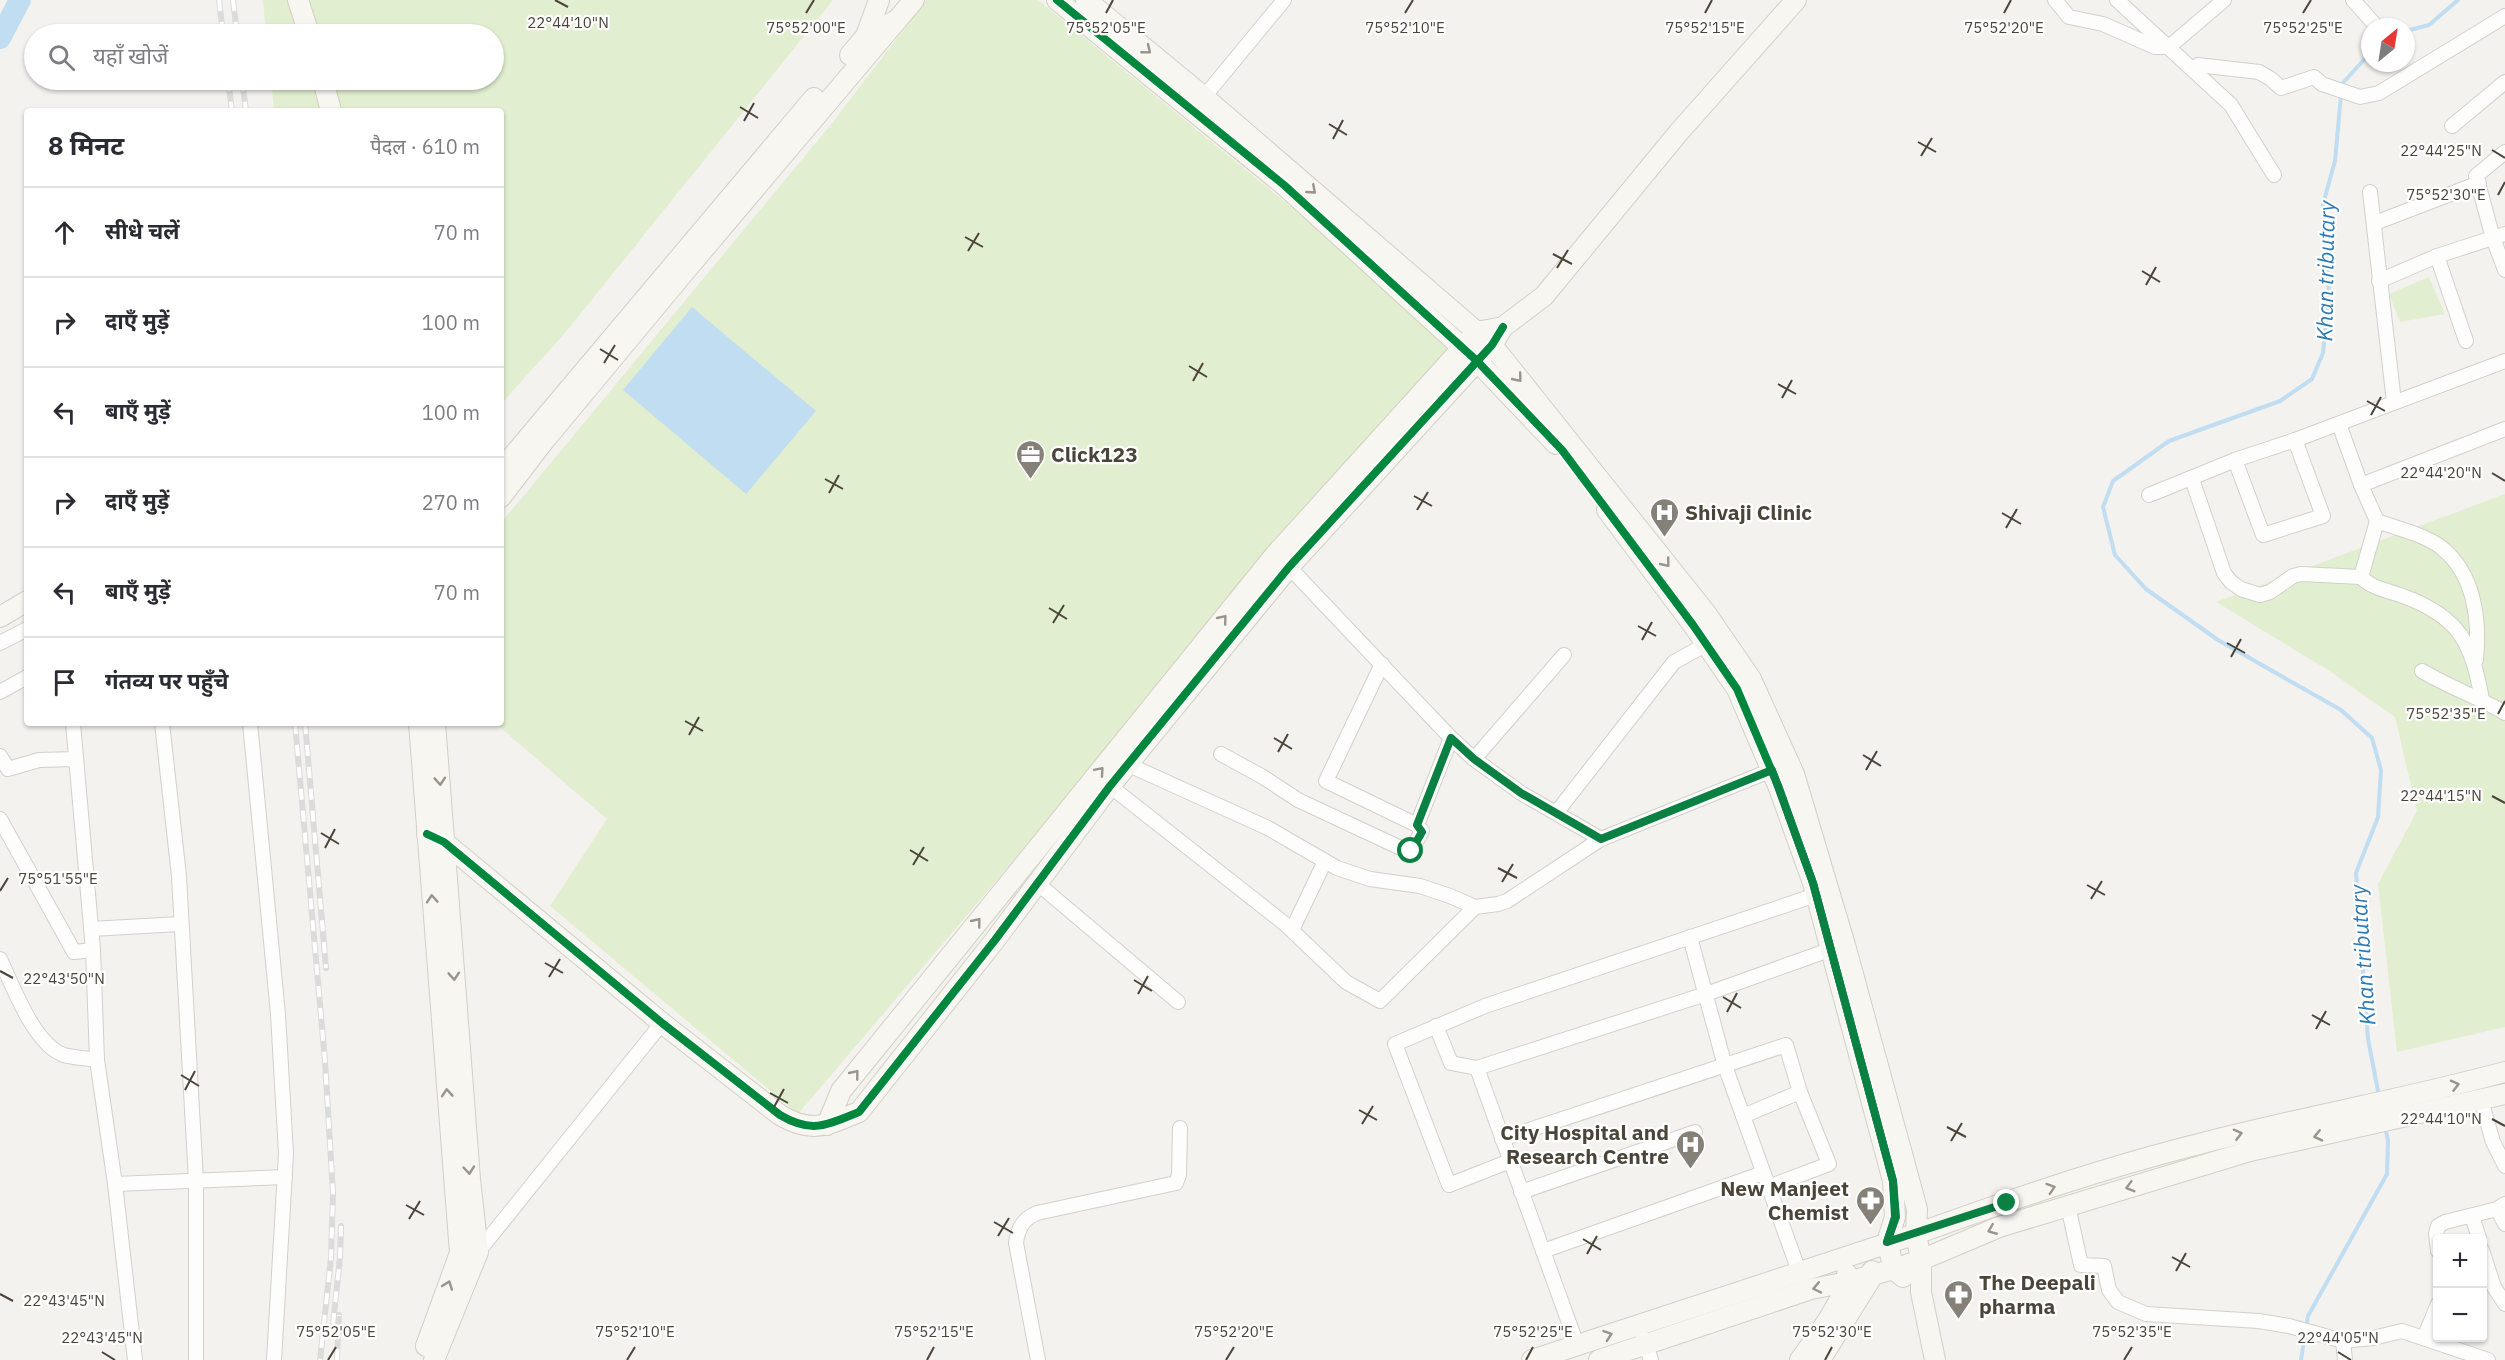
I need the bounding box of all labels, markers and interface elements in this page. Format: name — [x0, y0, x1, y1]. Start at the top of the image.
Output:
text: 22°44'10"N — [527, 13, 609, 32]
text: 75°52'00"E — [766, 18, 846, 37]
text: 75°52'05"E — [1066, 18, 1146, 37]
text: 75°52'10"E — [1365, 18, 1445, 37]
text: 75°52'15"E — [1665, 18, 1745, 37]
text: 75°52'20"E — [1964, 18, 2044, 37]
text: 75°52'25"E — [2263, 18, 2343, 37]
north arrow — [2361, 18, 2415, 72]
search box — [24, 24, 504, 90]
icon: search — [45, 41, 78, 74]
text: यहाँ खोजें — [93, 41, 168, 70]
one-way arrow — [1140, 43, 1151, 54]
text: 8 मिनट — [48, 128, 124, 162]
text: पैदल · 610 m — [370, 133, 480, 160]
text: 22°44'25"N — [2400, 141, 2482, 160]
one-way arrow — [1305, 183, 1316, 194]
text: 75°52'30"E — [2406, 185, 2486, 204]
water label: Khan tributary — [2309, 199, 2341, 342]
icon: ahead — [48, 216, 81, 249]
text: सीधे चलें — [105, 216, 180, 245]
text: 70 m — [434, 219, 480, 246]
icon: right — [48, 306, 81, 339]
text: दाएँ मुड़ें — [105, 306, 169, 335]
text: 100 m — [422, 309, 480, 336]
one-way arrow — [1510, 371, 1521, 382]
icon: left — [48, 396, 81, 429]
text: बाएँ मुड़ें — [105, 396, 171, 425]
text: 100 m — [422, 399, 480, 426]
office icon: Click123 — [1014, 438, 1046, 480]
place label: Click123 — [1051, 440, 1138, 468]
text: 22°44'20"N — [2400, 463, 2482, 482]
icon: right — [48, 486, 81, 519]
text: दाएँ मुड़ें — [105, 486, 169, 515]
text: 270 m — [422, 489, 480, 516]
hospital icon: Shivaji Clinic — [1648, 496, 1680, 538]
place label: Shivaji Clinic — [1685, 498, 1812, 526]
one-way arrow — [1658, 556, 1669, 567]
icon: left — [48, 576, 81, 609]
text: बाएँ मुड़ें — [105, 576, 171, 605]
text: 70 m — [434, 579, 480, 606]
one-way arrow — [1215, 615, 1226, 626]
icon: arrive — [48, 666, 81, 699]
text: गंतव्य पर पहुँचे — [105, 666, 229, 695]
text: 75°52'35"E — [2406, 704, 2486, 723]
one-way arrow — [1093, 767, 1104, 778]
one-way arrow — [433, 777, 446, 786]
text: 22°44'15"N — [2400, 786, 2482, 805]
route start — [1397, 837, 1423, 863]
text: 75°51'55"E — [18, 869, 98, 888]
water label: Khan tributary — [2343, 882, 2381, 1026]
one-way arrow — [426, 894, 439, 903]
one-way arrow — [970, 918, 981, 929]
text: 22°43'50"N — [23, 969, 105, 988]
one-way arrow — [447, 971, 460, 980]
one-way arrow — [847, 1070, 858, 1081]
one-way arrow — [2449, 1080, 2459, 1093]
one-way arrow — [441, 1088, 454, 1097]
text: 22°44'10"N — [2400, 1109, 2482, 1128]
place label: City Hospital and Research Centre — [1500, 1118, 1669, 1170]
hospital icon: City Hospital and Research Centre — [1674, 1128, 1706, 1170]
one-way arrow — [2313, 1128, 2323, 1141]
one-way arrow — [2233, 1129, 2243, 1142]
one-way arrow — [463, 1166, 476, 1175]
place label: New Manjeet Chemist — [1720, 1174, 1849, 1226]
one-way arrow — [2125, 1180, 2136, 1192]
one-way arrow — [2045, 1183, 2056, 1195]
pharmacy icon: New Manjeet Chemist — [1854, 1184, 1886, 1226]
route end — [1993, 1189, 2019, 1215]
one-way arrow — [1987, 1223, 1998, 1236]
map controls — [2433, 1234, 2487, 1342]
button: + — [2433, 1234, 2487, 1288]
place label: The Deepali pharma — [1979, 1268, 2096, 1320]
pharmacy icon: The Deepali pharma — [1942, 1278, 1974, 1320]
one-way arrow — [441, 1281, 454, 1291]
one-way arrow — [1812, 1281, 1822, 1294]
button: − — [2433, 1288, 2487, 1342]
text: 22°43'45"N — [23, 1291, 105, 1310]
text: 75°52'05"E — [296, 1322, 376, 1341]
text: 75°52'10"E — [595, 1322, 675, 1341]
text: 75°52'15"E — [894, 1322, 974, 1341]
text: 75°52'20"E — [1194, 1322, 1274, 1341]
text: 75°52'25"E — [1493, 1322, 1573, 1341]
text: 75°52'30"E — [1792, 1322, 1872, 1341]
text: 75°52'35"E — [2092, 1322, 2172, 1341]
text: 22°43'45"N — [61, 1328, 143, 1347]
text: 22°44'05"N — [2297, 1328, 2379, 1347]
one-way arrow — [1602, 1329, 1613, 1342]

